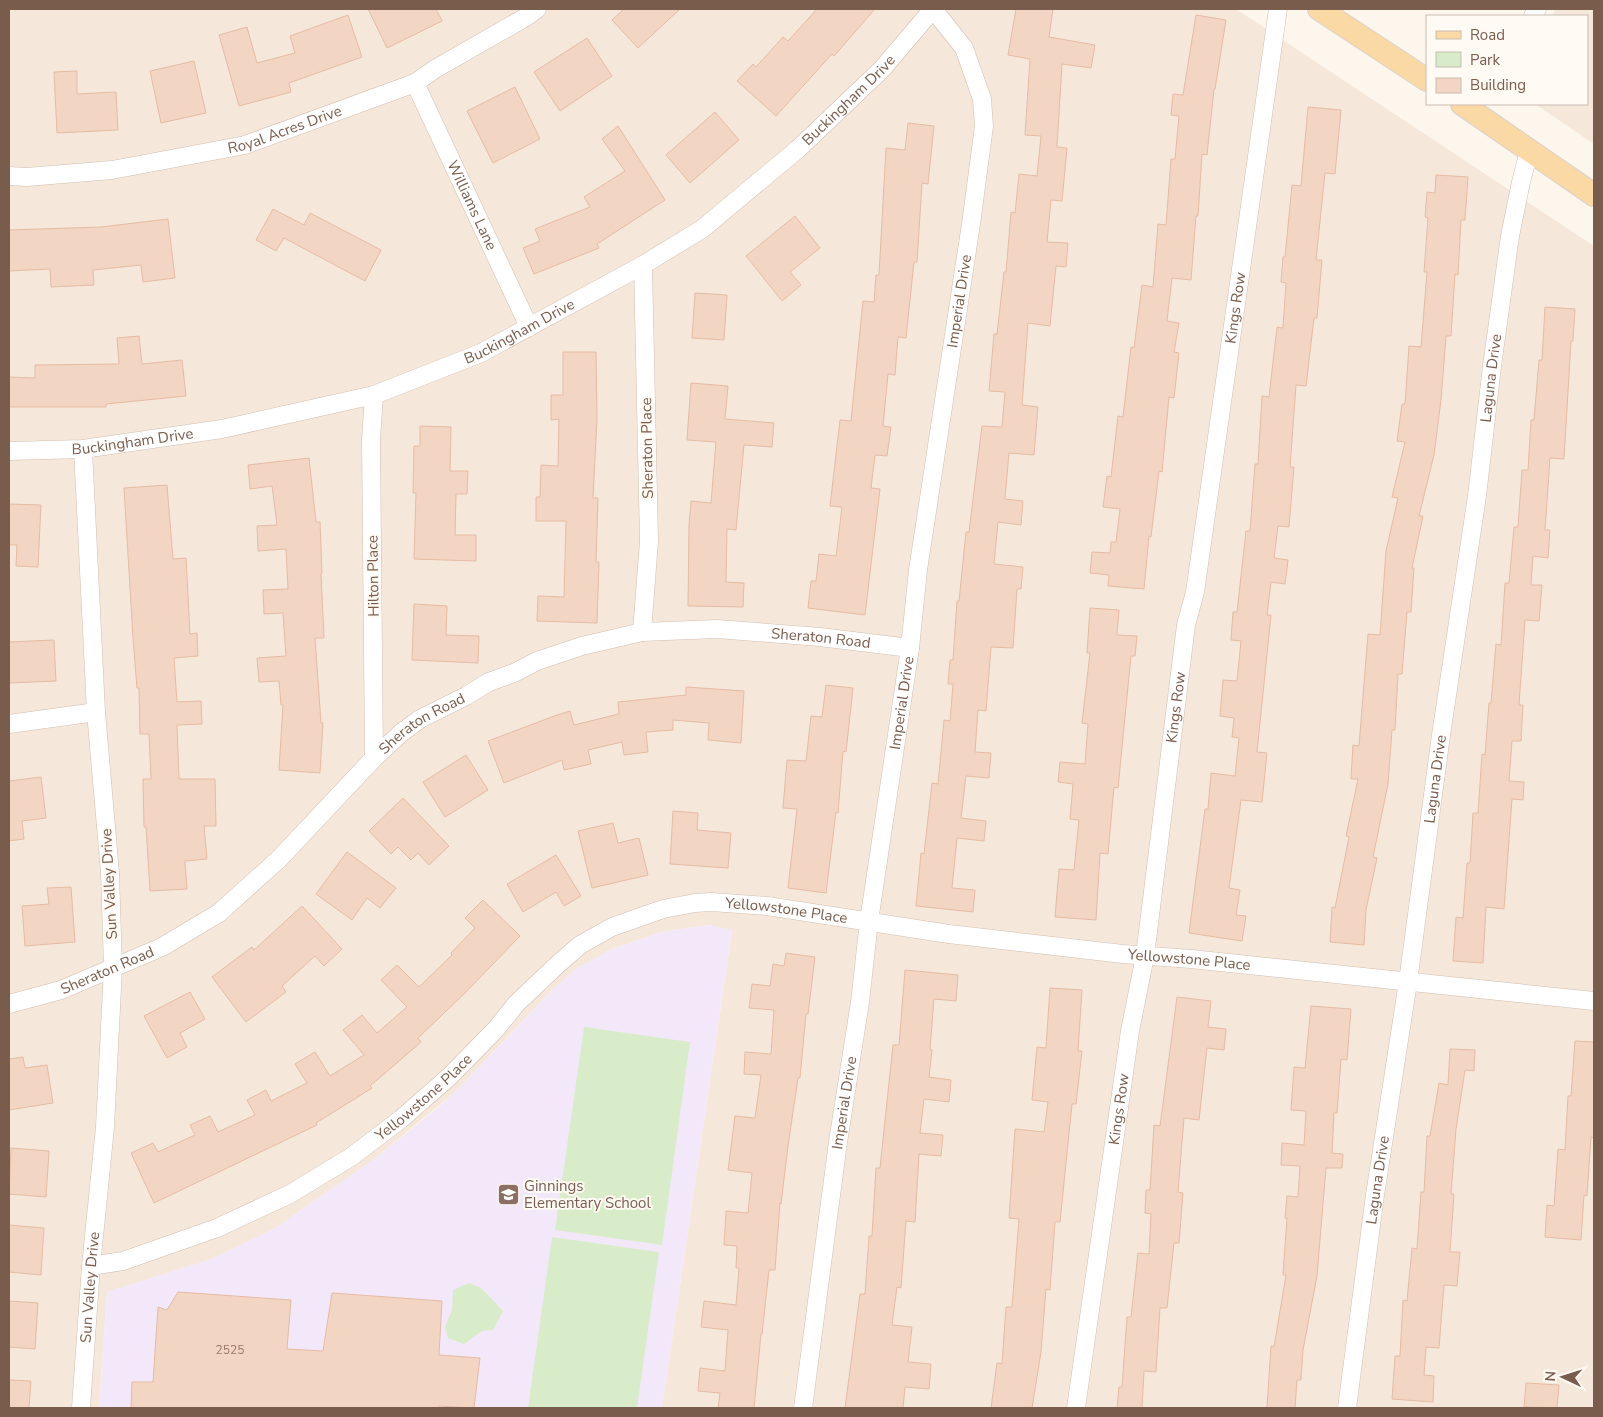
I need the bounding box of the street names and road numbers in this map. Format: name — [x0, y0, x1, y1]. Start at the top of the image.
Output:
street label: Buckingham Drive — [798, 51, 900, 150]
street label: Royal Acres Drive — [226, 101, 344, 158]
street label: Williams Lane — [443, 157, 502, 253]
street label: Imperial Drive — [942, 253, 976, 349]
street label: Kings Row — [1220, 271, 1250, 345]
street label: Buckingham Drive — [461, 294, 578, 369]
street label: Laguna Drive — [1476, 332, 1506, 424]
street label: Sheraton Place — [636, 397, 658, 499]
street label: Buckingham Drive — [71, 423, 195, 459]
street label: Hilton Place — [362, 535, 384, 617]
street label: Sheraton Road — [770, 623, 872, 653]
street label: Imperial Drive — [885, 655, 919, 751]
street label: Kings Row — [1161, 670, 1190, 744]
street label: Sheraton Road — [374, 688, 468, 759]
street label: Laguna Drive — [1419, 734, 1451, 825]
street label: Sun Valley Drive — [96, 828, 122, 940]
street label: Yellowstone Place — [724, 893, 849, 928]
street label: Sheraton Road — [57, 942, 157, 999]
street label: Yellowstone Place — [1126, 944, 1252, 975]
street label: Yellowstone Place — [370, 1049, 476, 1146]
street label: Imperial Drive — [827, 1055, 861, 1151]
street label: Kings Row — [1104, 1072, 1134, 1146]
street label: Laguna Drive — [1361, 1134, 1394, 1226]
street label: Sun Valley Drive — [76, 1231, 104, 1344]

